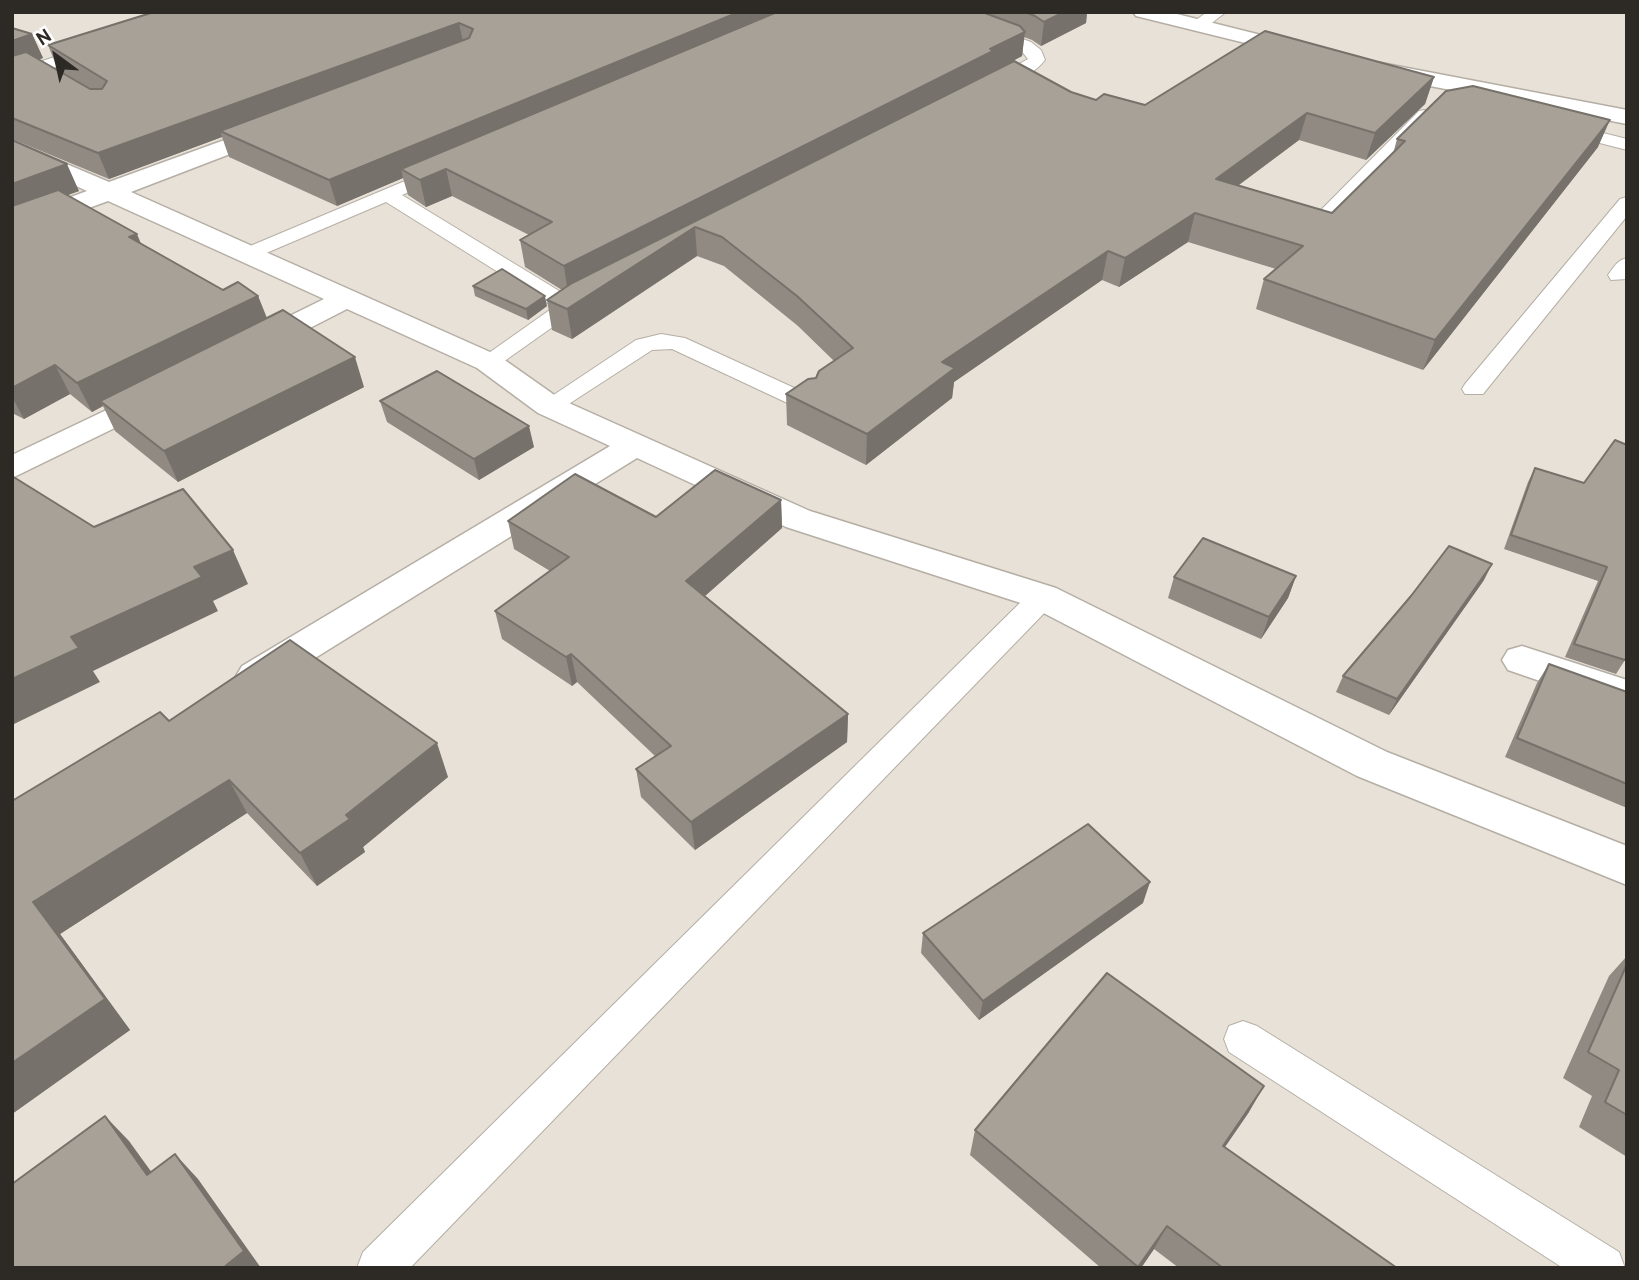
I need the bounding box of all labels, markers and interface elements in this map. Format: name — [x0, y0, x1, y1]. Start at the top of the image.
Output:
north arrow — [21, 21, 91, 91]
text: N — [32, 25, 57, 52]

